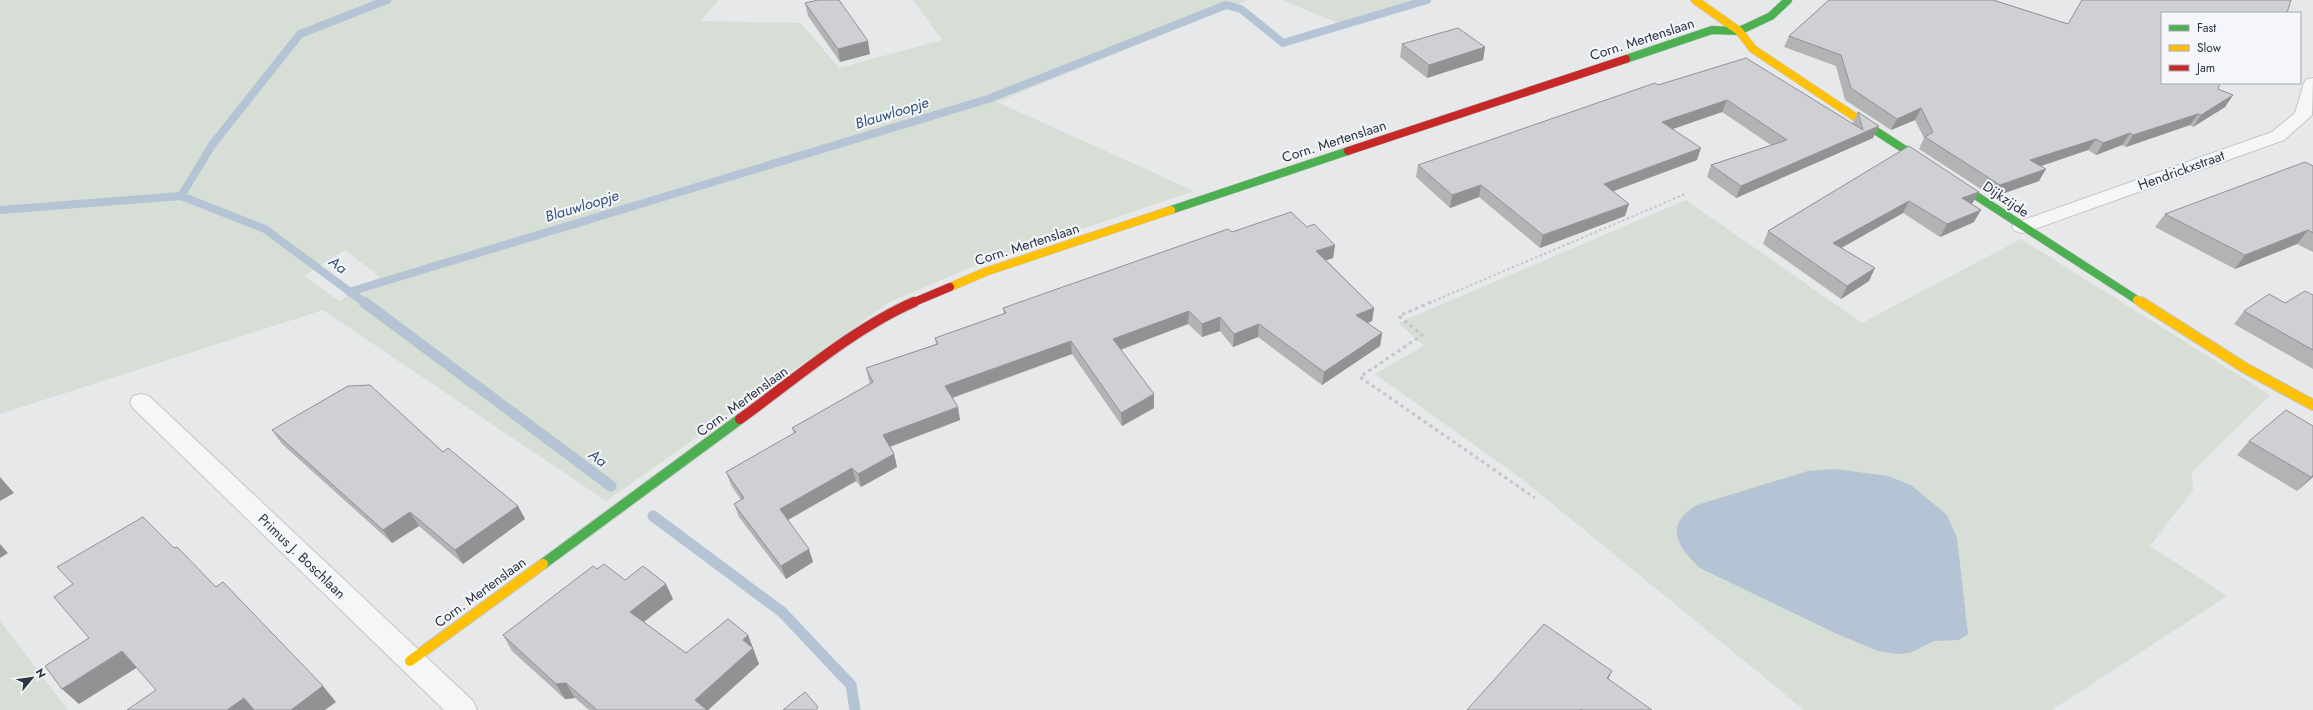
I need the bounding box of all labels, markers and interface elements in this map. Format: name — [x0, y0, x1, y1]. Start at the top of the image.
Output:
legend — [2161, 12, 2301, 84]
street label: Corn. Mertenslaan — [1587, 13, 1697, 65]
text: Fast — [2197, 19, 2216, 37]
text: Slow — [2197, 39, 2222, 57]
text: Jam — [2195, 59, 2215, 77]
water label: Blauwloopje — [852, 91, 932, 135]
street label: Corn. Mertenslaan — [1279, 115, 1389, 167]
street label: Hendrickxstraat — [2135, 145, 2228, 195]
street label: Dijkzijde — [1979, 176, 2033, 222]
water label: Blauwloopje — [542, 184, 622, 228]
street label: Corn. Mertenslaan — [972, 218, 1082, 270]
water label: Aa — [323, 250, 352, 280]
street label: Corn. Mertenslaan — [692, 361, 792, 441]
water label: Aa — [583, 443, 612, 473]
street label: Primus J. Boschlaan — [254, 509, 350, 603]
street label: Corn. Mertenslaan — [430, 552, 530, 632]
north arrow — [12, 658, 52, 698]
text: N — [32, 665, 50, 681]

